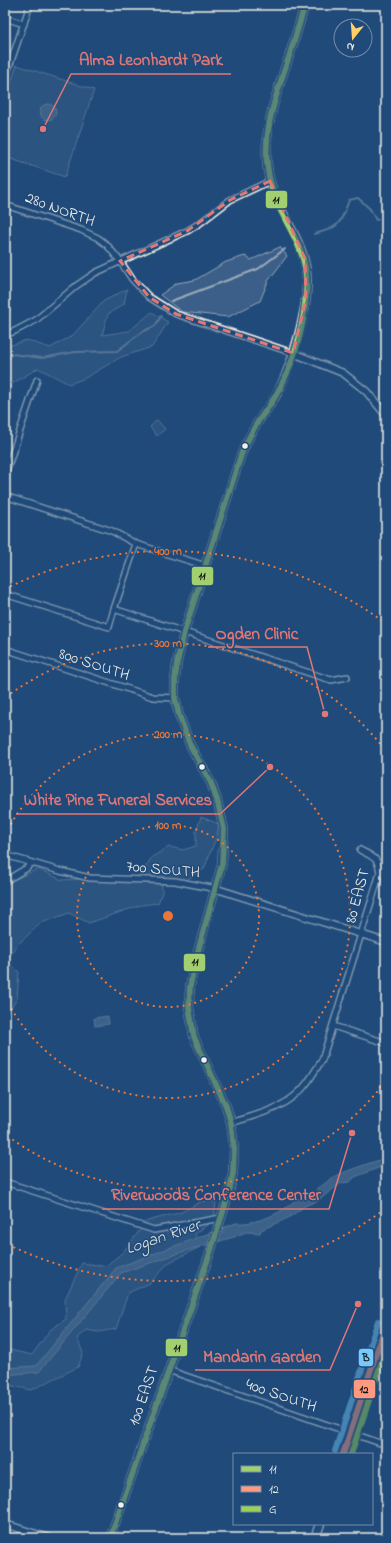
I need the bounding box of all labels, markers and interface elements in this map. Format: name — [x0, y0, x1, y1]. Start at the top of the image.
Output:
north arrow — [333, 18, 373, 58]
text: N — [344, 38, 356, 55]
callout: Alma Leonhardt Park — [71, 45, 231, 74]
text: Alma Leonhardt Park — [79, 48, 223, 73]
street label: 280 NORTH — [22, 186, 98, 234]
line badge: 11 — [265, 190, 288, 209]
text: 11 — [273, 193, 280, 209]
unlabelled marker — [240, 441, 250, 451]
text: 400 m — [153, 543, 182, 561]
line badge: 11 — [191, 566, 214, 586]
text: 11 — [199, 569, 206, 585]
callout: Ogden Clinic — [208, 618, 307, 647]
text: Ogden Clinic — [216, 622, 299, 649]
text: 300 m — [153, 635, 183, 653]
street label: 800 SOUTH — [55, 642, 133, 688]
text: 200 m — [153, 726, 183, 744]
unlabelled marker — [197, 762, 207, 772]
callout: White Pine Funeral Services — [16, 785, 220, 814]
text: White Pine Funeral Services — [24, 788, 212, 813]
text: 100 m — [155, 817, 182, 835]
street label: 700 SOUTH — [125, 855, 201, 885]
street label: 80 EAST — [339, 866, 377, 926]
centre of rings — [161, 909, 175, 923]
line badge: 11 — [183, 953, 206, 972]
text: 11 — [192, 955, 199, 971]
unlabelled marker — [199, 1055, 209, 1065]
callout: Riverwoods Conference Center — [102, 1180, 329, 1209]
text: Riverwoods Conference Center — [111, 1183, 322, 1208]
water label: Logan River — [123, 1212, 206, 1262]
line badge: 11 — [165, 1338, 188, 1357]
text: 11 — [174, 1341, 181, 1357]
callout: Mandarin Garden — [195, 1341, 330, 1370]
text: Mandarin Garden — [203, 1345, 322, 1370]
line badge: B — [358, 1348, 374, 1367]
text: B — [361, 1350, 370, 1366]
street label: 100 EAST — [123, 1363, 165, 1429]
street label: 400 SOUTH — [242, 1373, 320, 1419]
line badge: 12 — [353, 1379, 376, 1399]
text: 12 — [360, 1382, 369, 1398]
legend — [233, 1453, 373, 1525]
text: 11 — [269, 1461, 277, 1479]
text: 12 — [269, 1481, 279, 1499]
unlabelled marker — [116, 1500, 126, 1510]
text: G — [269, 1501, 277, 1519]

